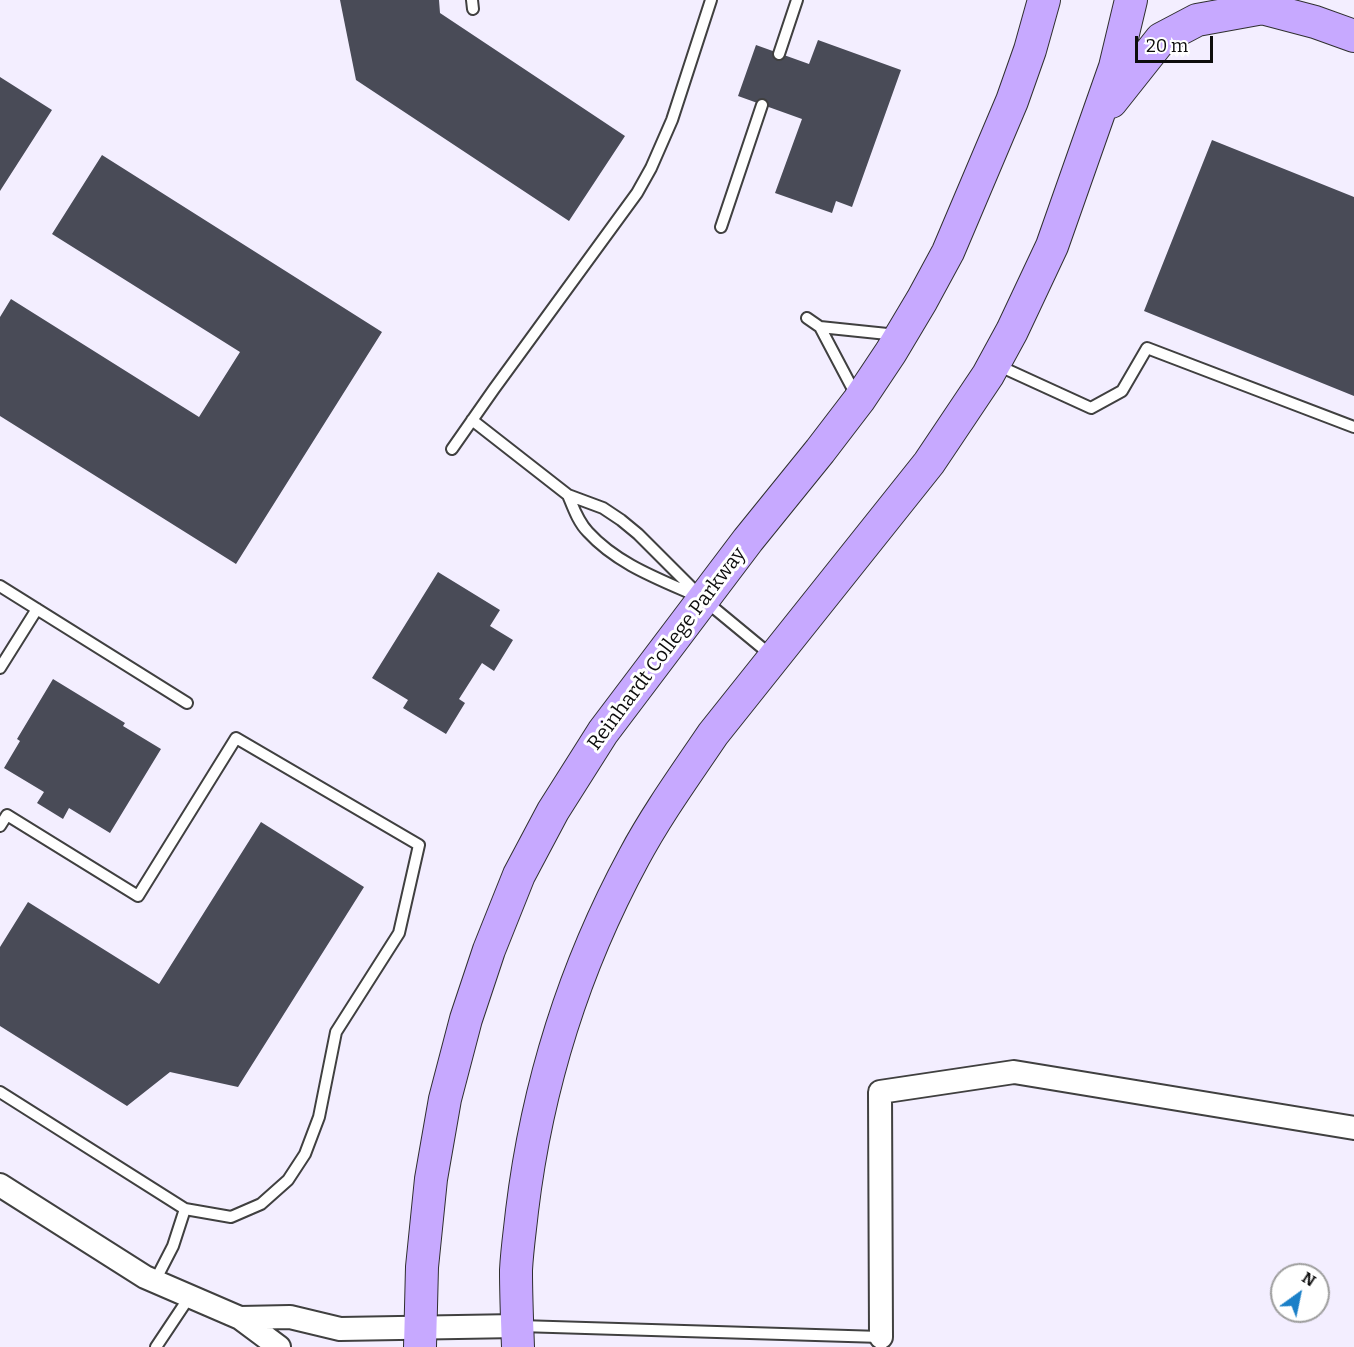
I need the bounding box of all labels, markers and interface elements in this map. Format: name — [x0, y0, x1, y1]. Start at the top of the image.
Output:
scale bar — [1138, 24, 1216, 62]
text: 20 m — [1146, 35, 1188, 57]
street label: Reinhardt College Parkway — [583, 543, 751, 755]
north arrow — [1270, 1263, 1330, 1323]
text: N — [1299, 1268, 1319, 1290]

